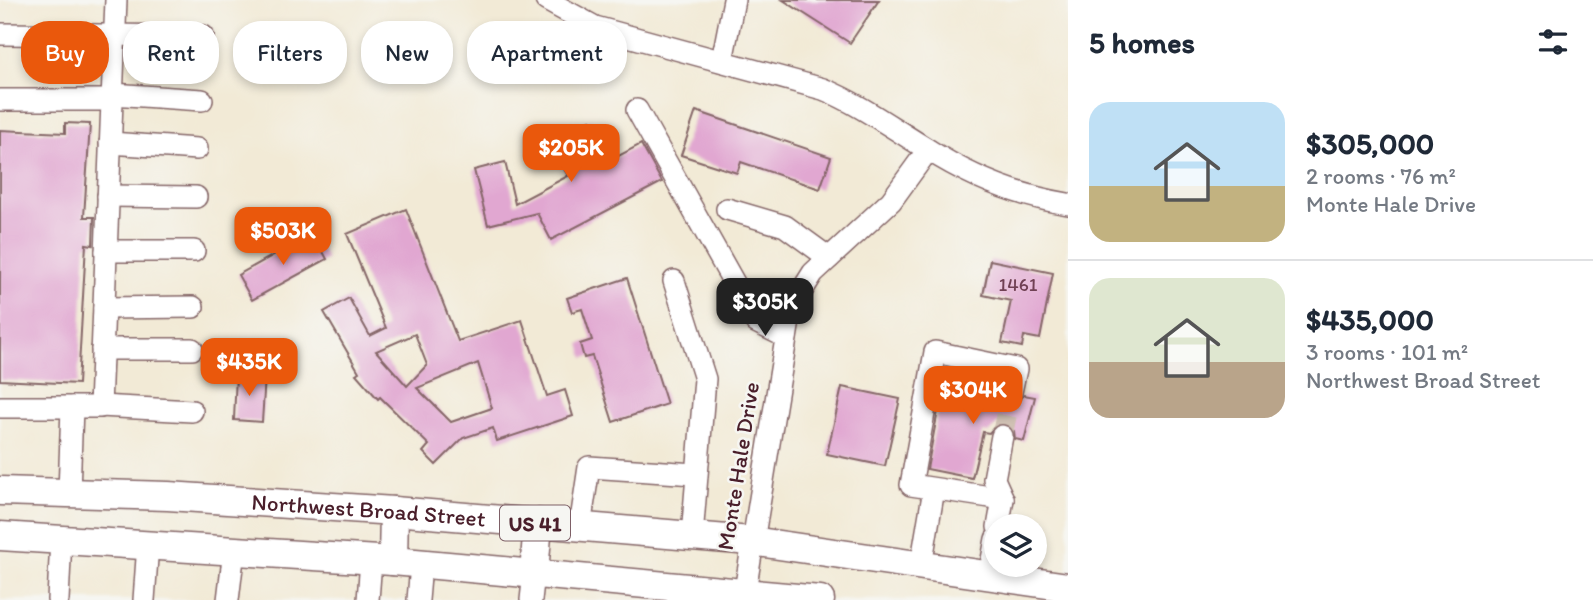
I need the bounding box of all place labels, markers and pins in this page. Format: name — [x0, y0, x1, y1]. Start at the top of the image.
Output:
pin: $205K — [522, 124, 620, 184]
pin: $503K — [234, 208, 332, 267]
pin: $305K — [716, 278, 814, 338]
pin: $435K — [200, 338, 298, 398]
pin: $304K — [924, 366, 1022, 426]

